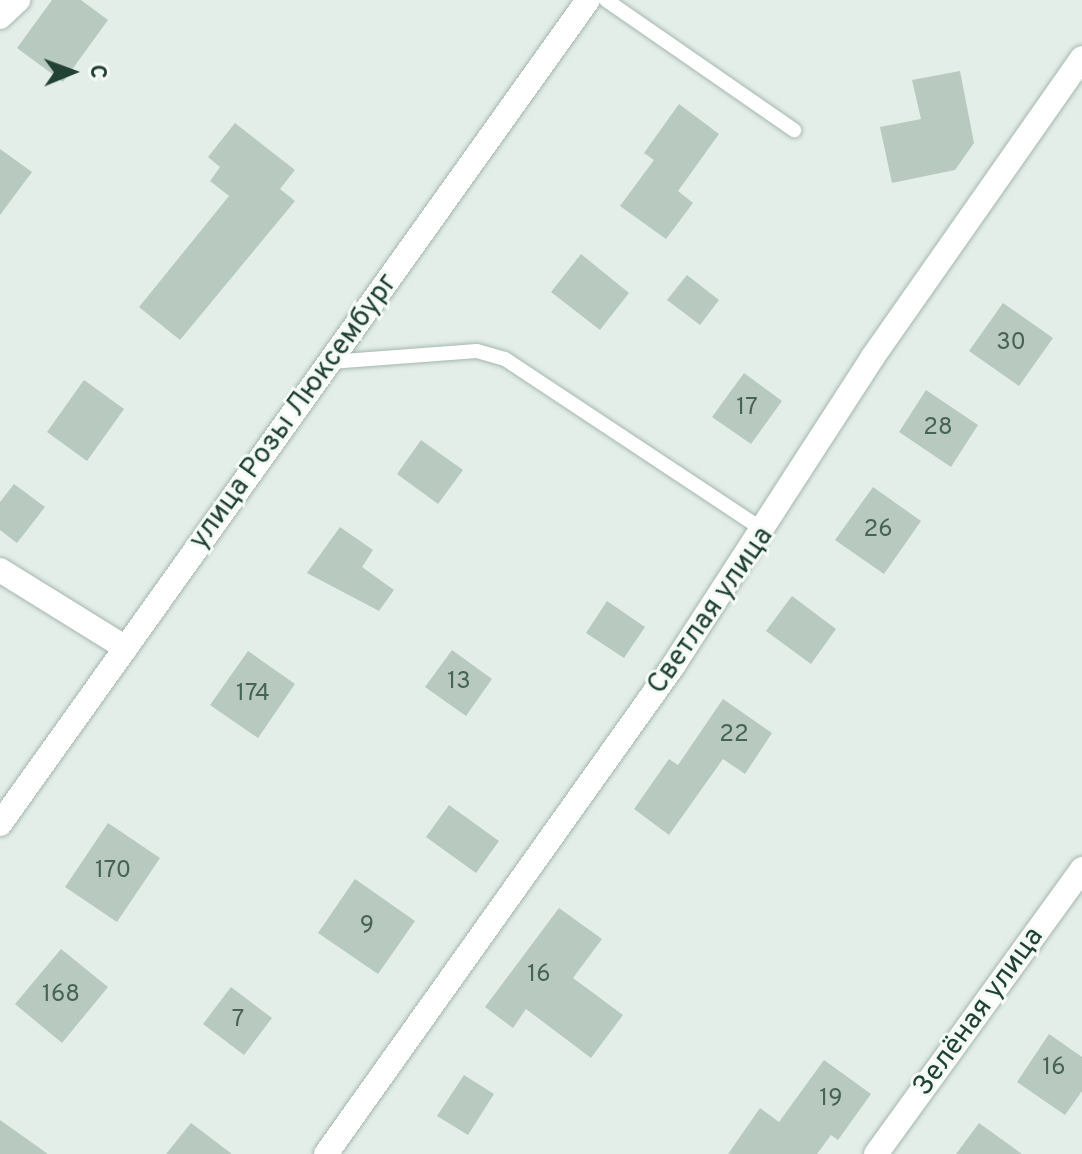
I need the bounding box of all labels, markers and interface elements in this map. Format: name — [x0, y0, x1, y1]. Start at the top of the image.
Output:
north arrow — [32, 32, 112, 112]
text: С — [83, 64, 110, 79]
street label: улица Розы Люксембург — [183, 268, 405, 556]
house number: 30 — [996, 330, 1026, 358]
house number: 17 — [736, 395, 758, 423]
house number: 28 — [923, 415, 953, 443]
house number: 26 — [863, 517, 893, 545]
street label: Светлая улица — [641, 521, 781, 701]
house number: 13 — [447, 669, 471, 697]
house number: 174 — [236, 681, 270, 709]
house number: 22 — [719, 722, 749, 750]
house number: 170 — [95, 858, 131, 886]
house number: 9 — [360, 913, 374, 941]
street label: Зелёная улица — [907, 921, 1051, 1103]
house number: 16 — [527, 962, 551, 990]
house number: 168 — [42, 982, 80, 1010]
house number: 7 — [232, 1007, 244, 1035]
house number: 16 — [1042, 1055, 1066, 1083]
house number: 19 — [819, 1086, 843, 1114]

